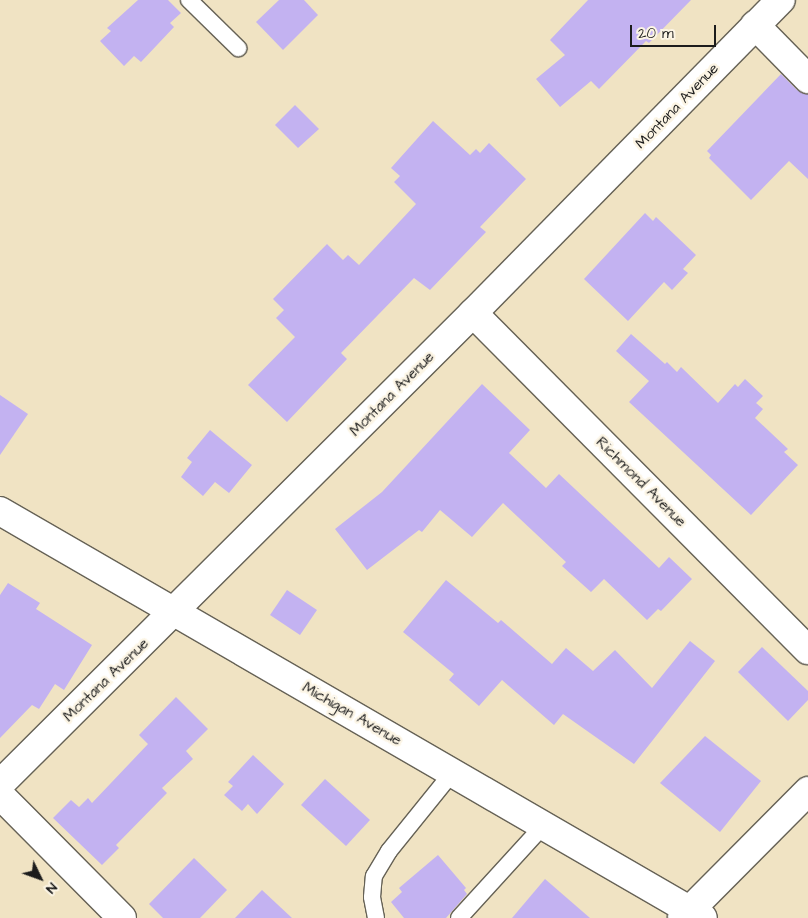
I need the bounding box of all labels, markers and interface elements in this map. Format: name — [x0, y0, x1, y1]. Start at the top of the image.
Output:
scale bar — [633, 15, 719, 47]
text: 20 m — [638, 23, 674, 44]
street label: Montana Avenue — [632, 59, 722, 153]
street label: Montana Avenue — [346, 348, 438, 440]
street label: Richmond Avenue — [592, 433, 690, 531]
street label: Montana Avenue — [59, 635, 153, 725]
street label: Michigan Avenue — [299, 678, 405, 750]
north arrow — [15, 853, 65, 903]
text: N — [41, 878, 62, 898]

